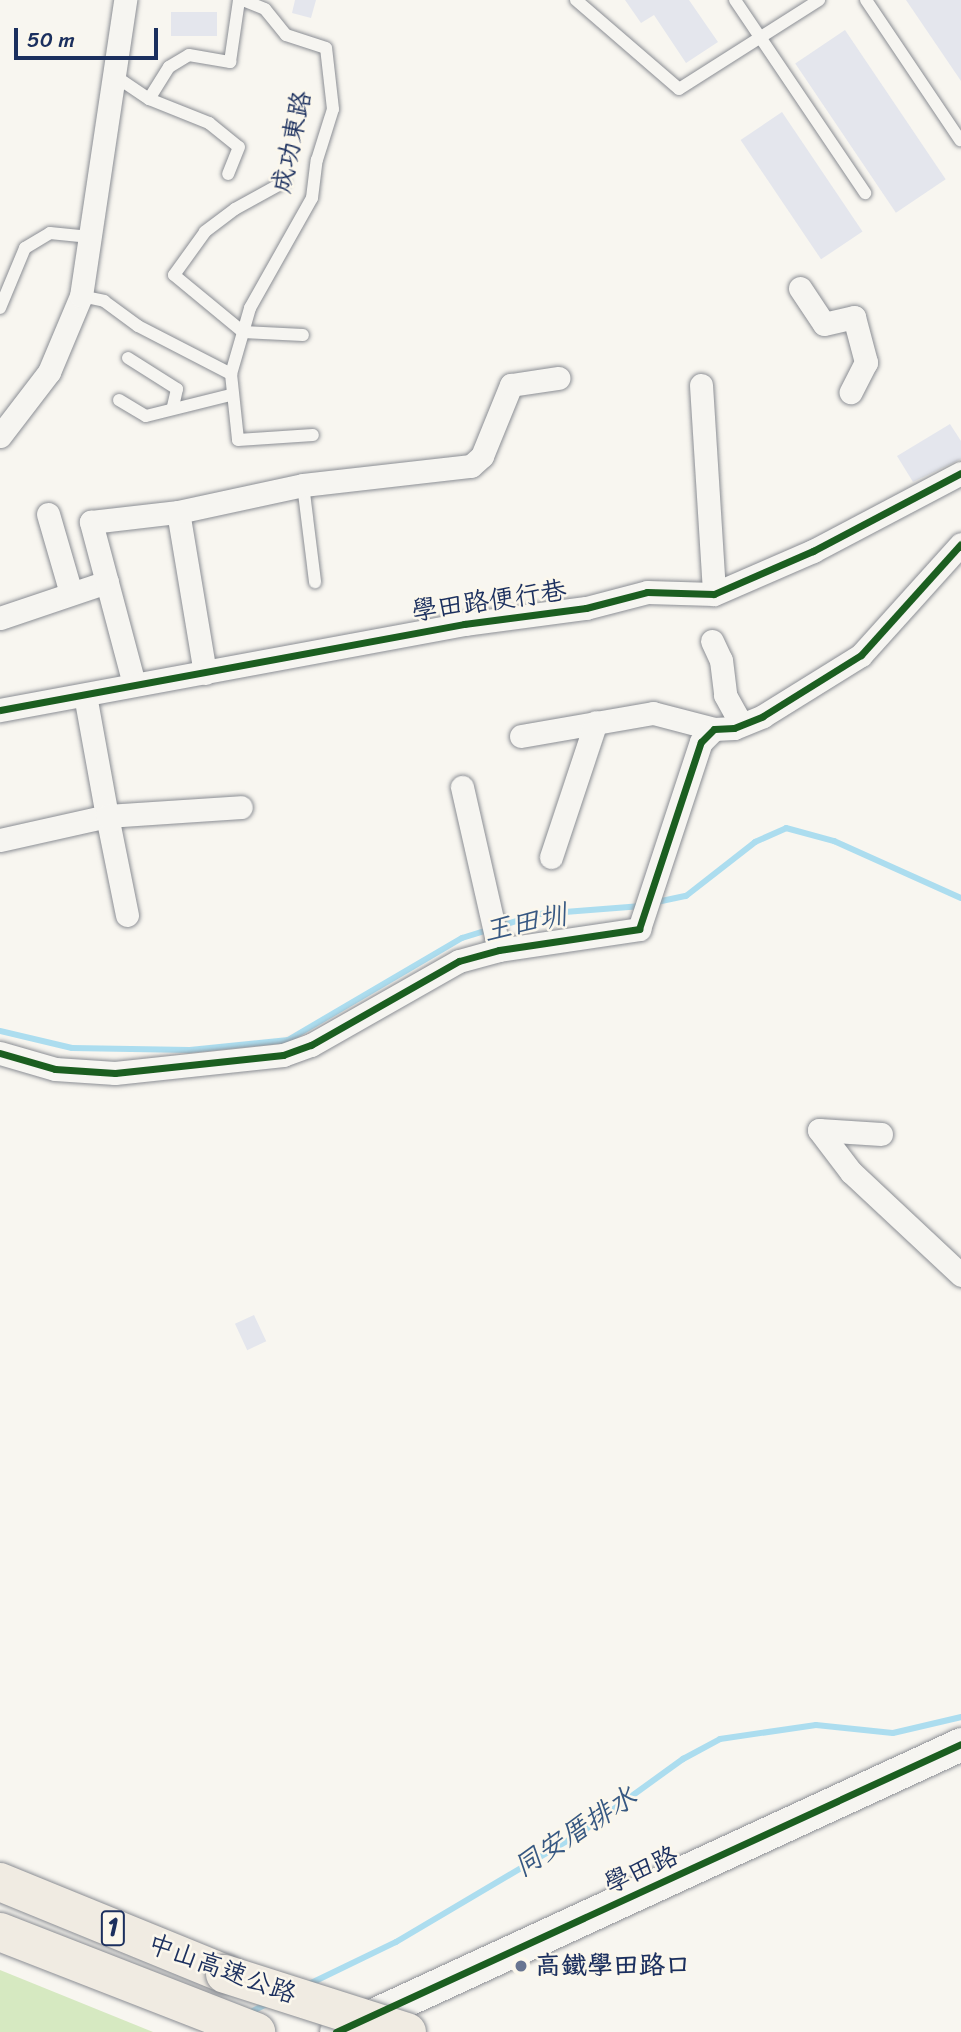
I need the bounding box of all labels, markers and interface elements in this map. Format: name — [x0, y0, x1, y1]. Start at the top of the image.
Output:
scale bar — [18, 14, 161, 58]
text: 50 m — [27, 21, 75, 59]
street label: 成功東路 — [266, 88, 318, 196]
street label: 學田路便行巷 — [410, 575, 568, 627]
water label: 王田圳 — [480, 898, 570, 948]
water label: 同安厝排水 — [507, 1780, 643, 1884]
street label: 學田路 — [599, 1840, 683, 1900]
road number: 1 — [101, 1908, 125, 1949]
street label: 中山高速公路 — [143, 1928, 301, 2010]
place label: 高鐵學田路口 — [535, 1950, 691, 1982]
marker: 高鐵學田路口 — [513, 1958, 529, 1974]

